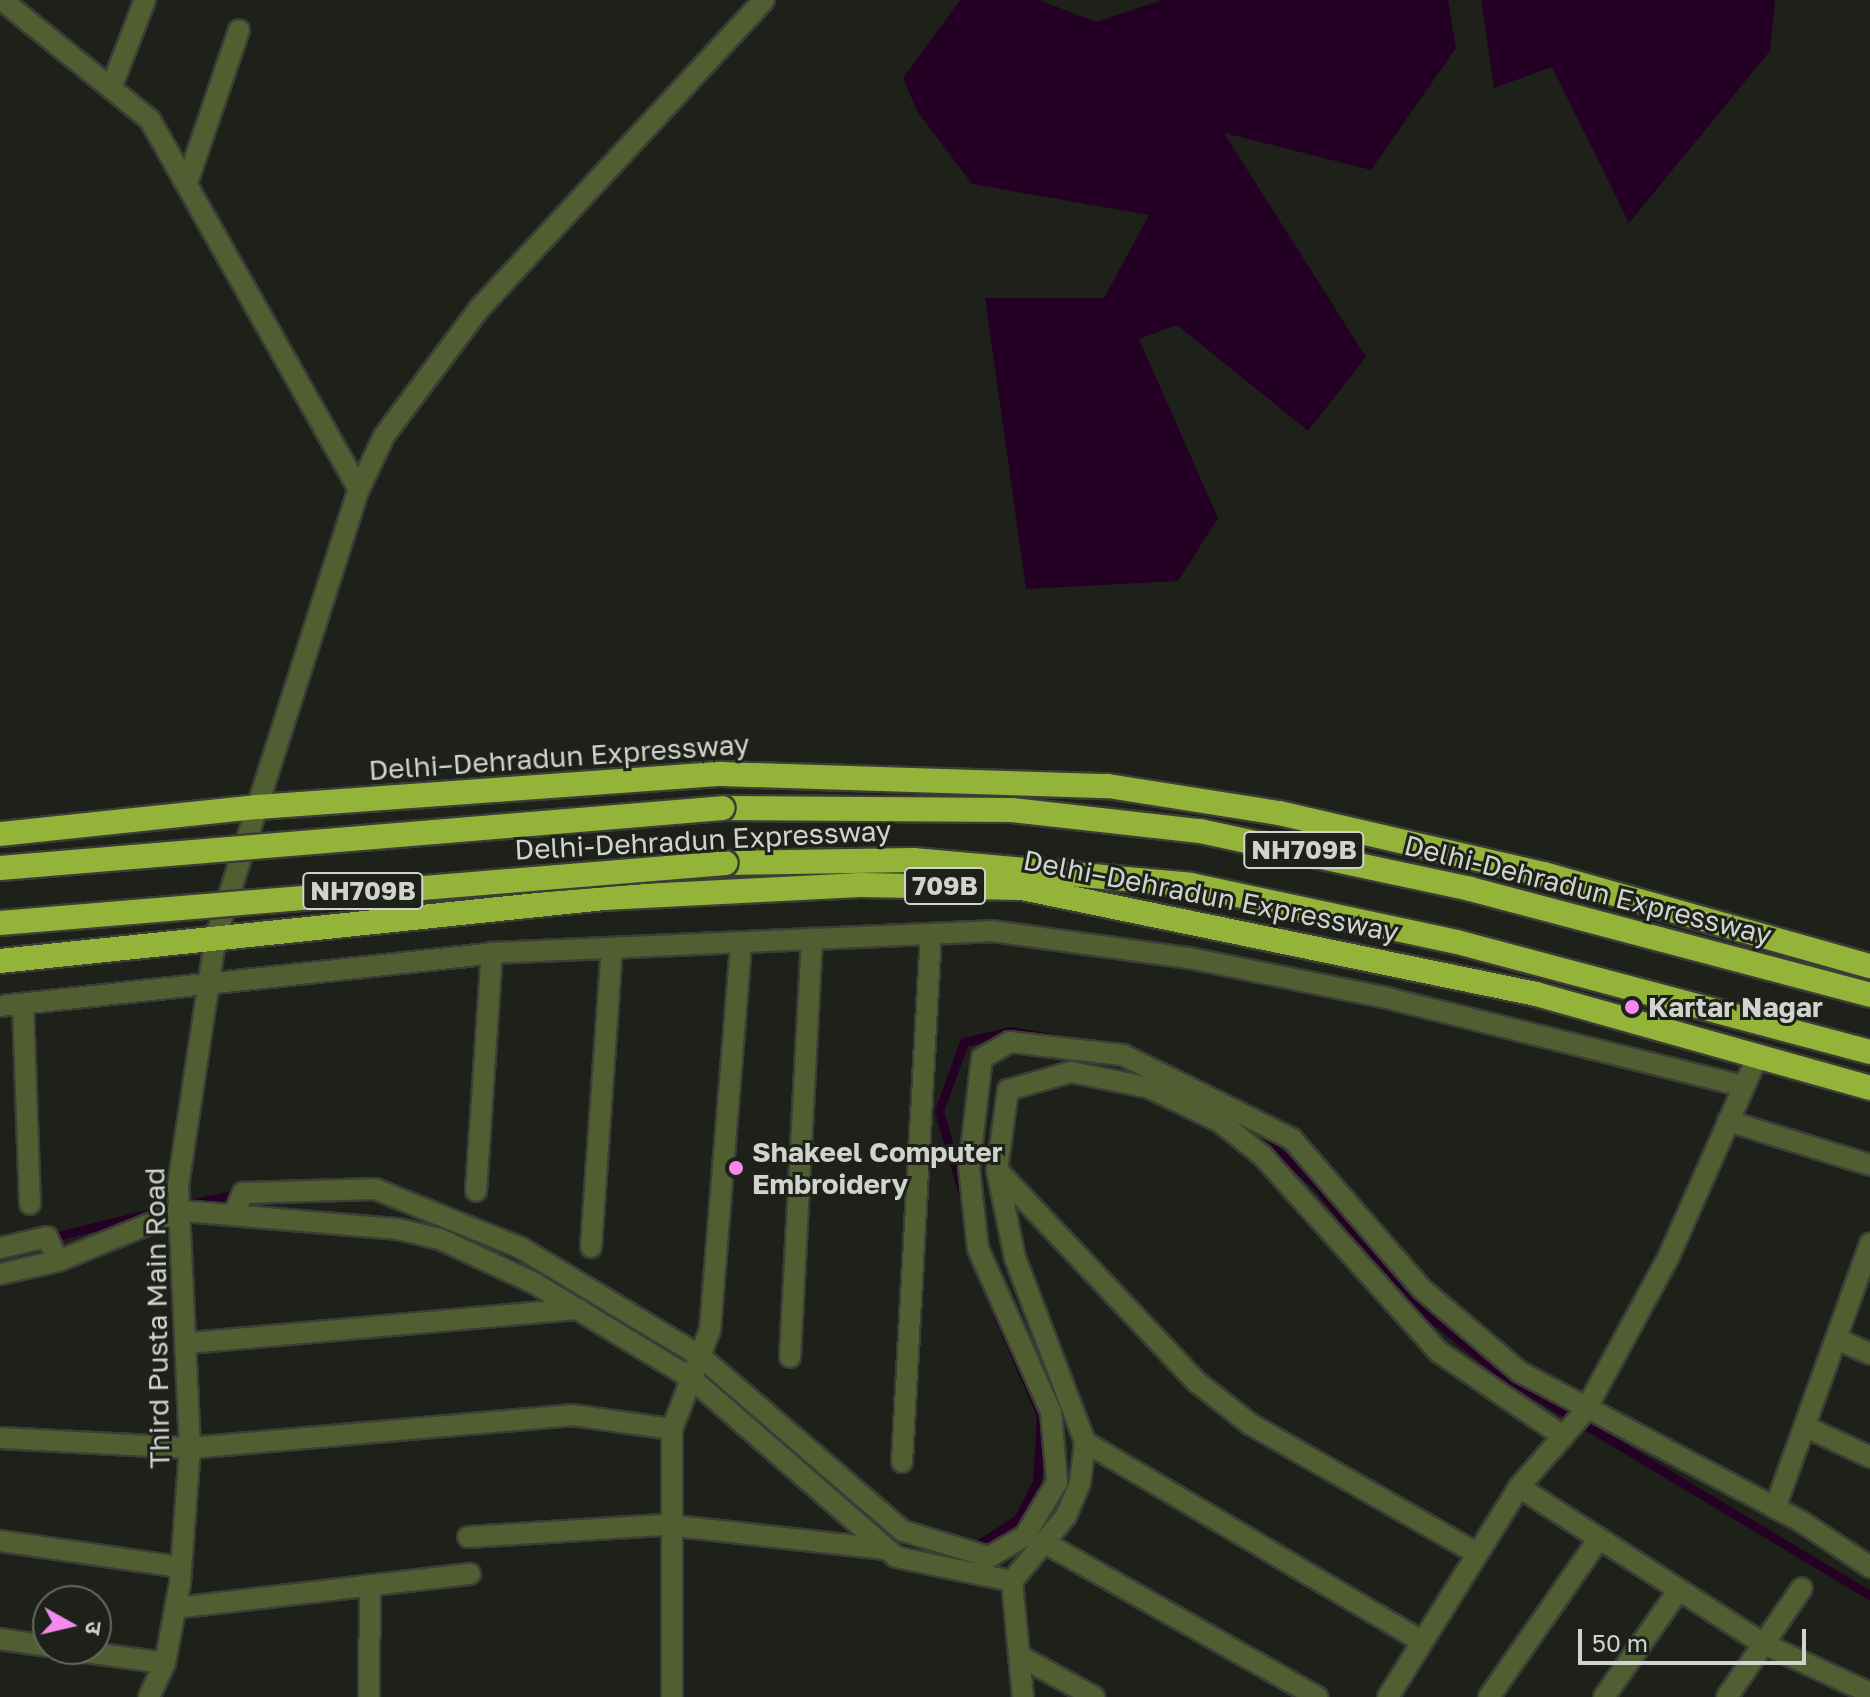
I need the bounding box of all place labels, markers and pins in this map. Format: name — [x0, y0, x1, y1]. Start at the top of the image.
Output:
place label: Kartar Nagar — [1648, 990, 1823, 1024]
marker: Kartar Nagar — [1623, 998, 1641, 1016]
place label: Shakeel Computer Embroidery — [752, 1135, 1003, 1201]
marker: Shakeel Computer Embroidery — [727, 1159, 745, 1177]

